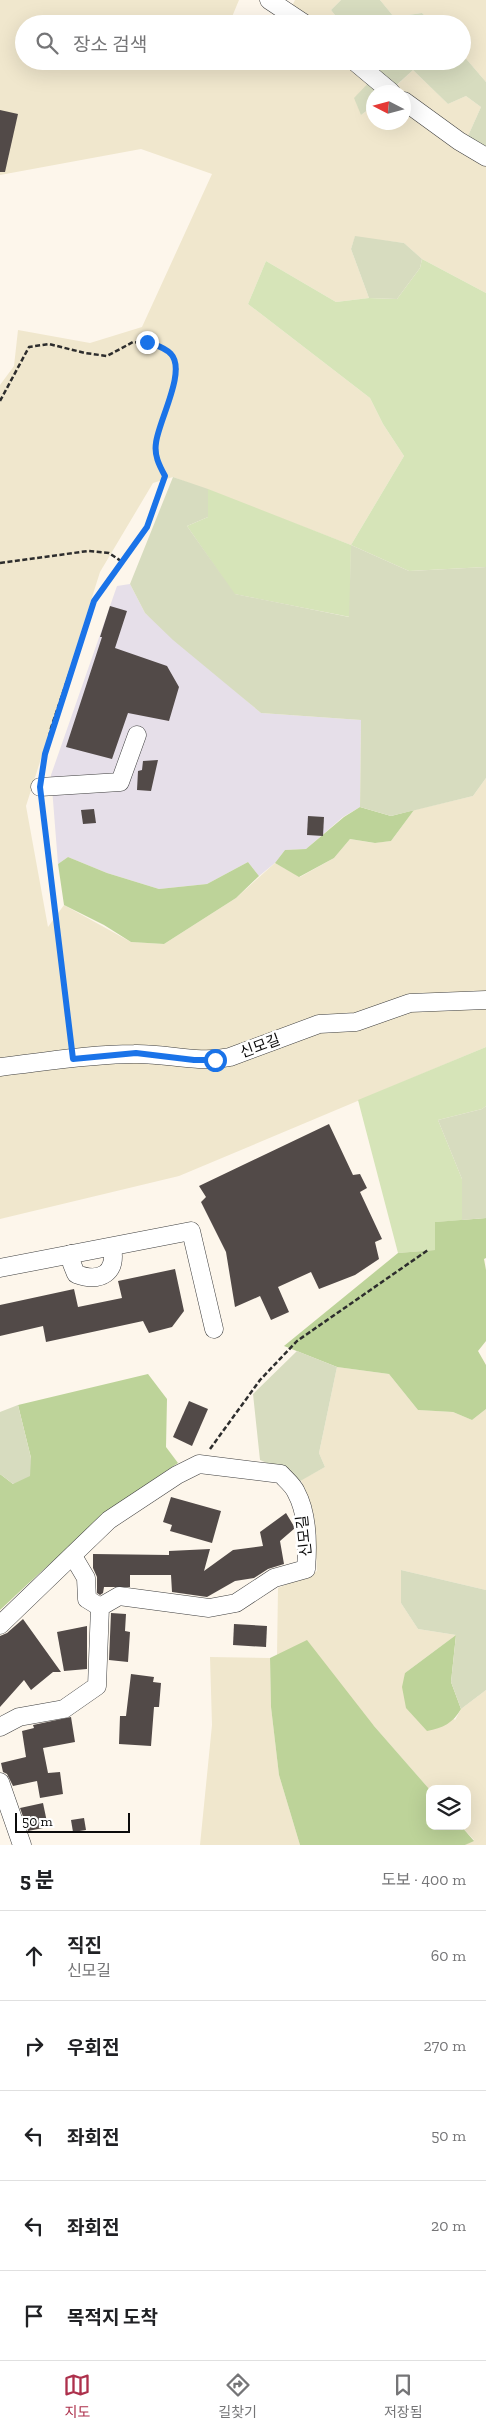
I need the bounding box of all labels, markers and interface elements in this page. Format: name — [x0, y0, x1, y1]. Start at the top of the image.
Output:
search box — [15, 15, 471, 70]
icon: search — [33, 29, 61, 57]
text: 장소 검색 — [73, 33, 147, 56]
north arrow — [366, 85, 411, 130]
route end — [136, 331, 159, 354]
street label: 신모길 — [237, 1030, 283, 1062]
route start — [204, 1049, 227, 1072]
street label: 신모길 — [293, 1514, 315, 1558]
map controls — [426, 1785, 471, 1830]
button: layers — [426, 1785, 471, 1830]
scale bar — [15, 1810, 130, 1833]
text: 50 m — [22, 1813, 53, 1830]
text: 5 분 — [20, 1867, 54, 1892]
text: 도보 · 400 m — [381, 1870, 466, 1889]
text: 직진 — [67, 1934, 102, 1957]
icon: ahead — [20, 1942, 48, 1970]
text: 60 m — [431, 1946, 466, 1965]
text: 신모길 — [67, 1961, 111, 1980]
icon: right — [20, 2032, 48, 2060]
text: 우회전 — [67, 2036, 119, 2059]
text: 270 m — [424, 2036, 466, 2055]
icon: left — [20, 2122, 48, 2150]
text: 좌회전 — [67, 2126, 119, 2149]
text: 50 m — [431, 2126, 466, 2145]
icon: left — [20, 2212, 48, 2240]
text: 좌회전 — [67, 2216, 119, 2239]
text: 20 m — [431, 2216, 466, 2235]
icon: arrive — [20, 2302, 48, 2330]
text: 목적지 도착 — [67, 2306, 158, 2329]
tab: 지도 — [63, 2371, 91, 2421]
tab: 길찾기 — [218, 2371, 257, 2421]
tab: 저장됨 — [384, 2371, 423, 2421]

